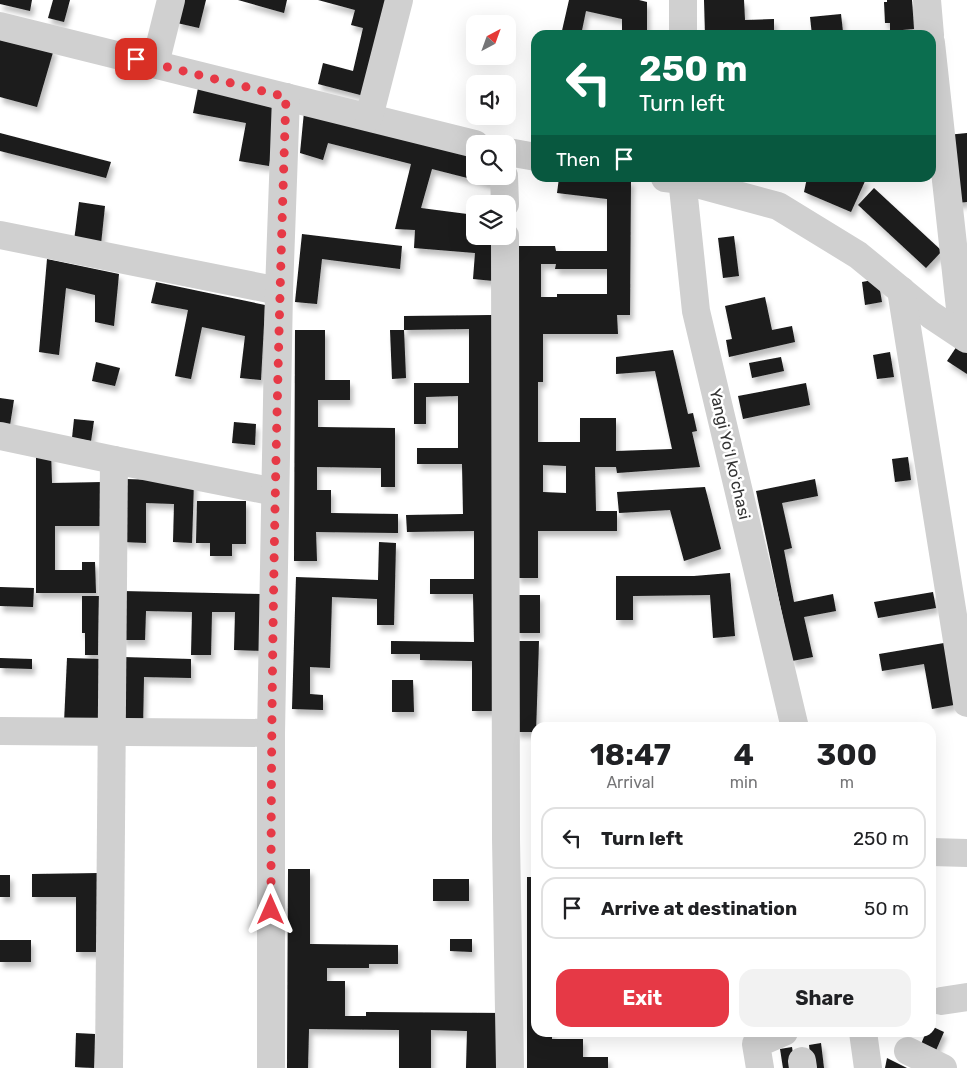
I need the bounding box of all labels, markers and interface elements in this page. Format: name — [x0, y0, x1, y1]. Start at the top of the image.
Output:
north arrow — [466, 15, 516, 65]
map controls — [466, 15, 516, 245]
pin — [115, 38, 157, 80]
icon: arrive — [122, 45, 150, 73]
text: 250 m — [639, 48, 748, 90]
icon: left — [556, 50, 621, 115]
button: sound — [466, 75, 516, 125]
text: Turn left — [639, 90, 725, 117]
button: search — [466, 135, 516, 185]
icon: arrive — [610, 145, 638, 173]
text: Then — [556, 148, 600, 171]
button: layers — [466, 195, 516, 245]
street label: Yangi Yoʻl koʻchasi — [706, 387, 754, 521]
text: 18:47 — [590, 737, 671, 773]
text: 4 — [733, 737, 754, 773]
text: 300 — [817, 737, 877, 773]
text: Arrival — [606, 773, 654, 792]
text: min — [730, 773, 758, 792]
text: m — [840, 773, 854, 792]
icon: left — [558, 824, 586, 852]
text: Turn left — [601, 827, 683, 850]
text: 250 m — [853, 827, 909, 850]
position arrow — [244, 883, 296, 935]
icon: arrive — [558, 894, 586, 922]
text: Arrive at destination — [601, 897, 797, 920]
text: 50 m — [864, 897, 909, 920]
button: Exit — [556, 969, 729, 1027]
button: Share — [739, 969, 911, 1027]

